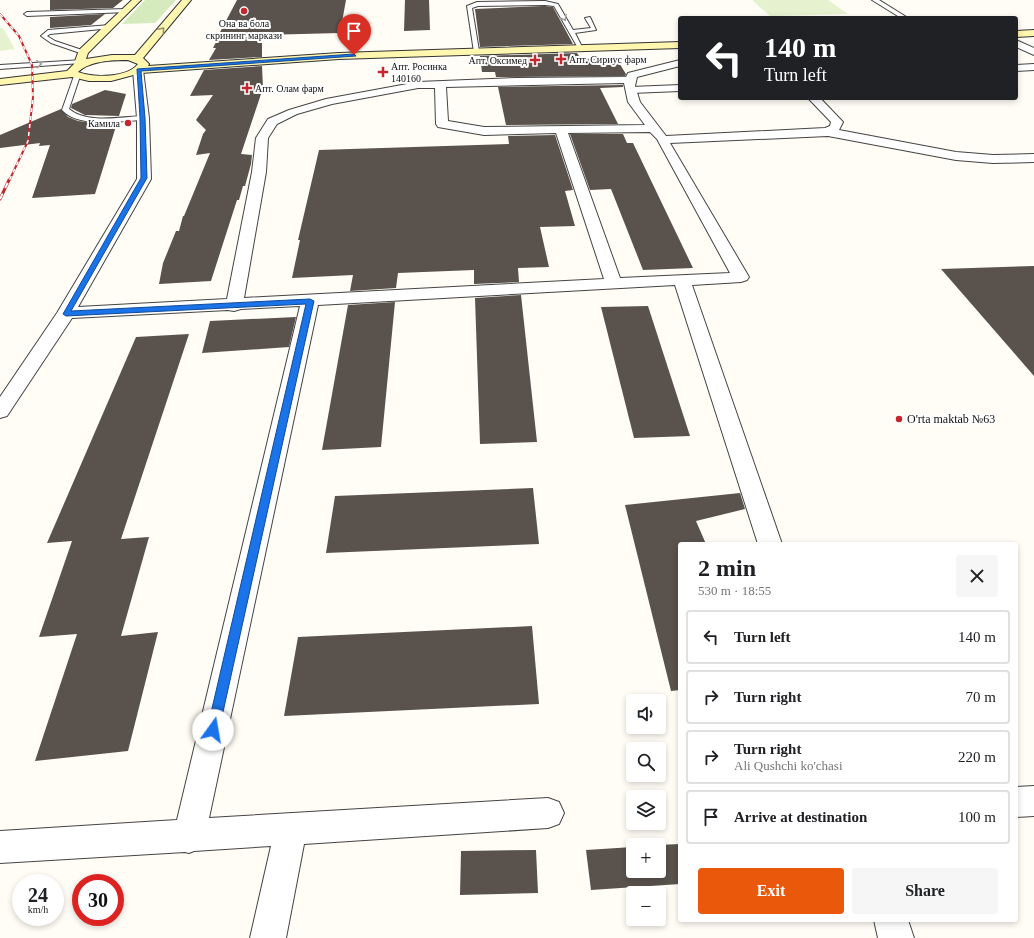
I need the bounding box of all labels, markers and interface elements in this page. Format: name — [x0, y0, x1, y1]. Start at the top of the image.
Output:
marker: Она ва бола скрининг маркази — [239, 6, 249, 16]
pin — [337, 14, 371, 55]
one-way arrow — [559, 14, 567, 21]
place label: Она ва бола скрининг маркази — [206, 18, 283, 41]
icon: arrive — [343, 20, 365, 42]
one-way arrow — [157, 27, 164, 34]
icon: left — [698, 32, 750, 84]
text: 140 m — [764, 32, 836, 63]
marker: Апт. Сириус фарм — [556, 54, 566, 64]
place label: Апт. Сириус фарм — [569, 54, 647, 65]
place label: Апт. Оксимед — [468, 55, 527, 66]
marker: Апт. Оксимед — [530, 55, 540, 65]
one-way arrow — [36, 60, 42, 69]
place label: Апт. Росинка 140160 — [391, 61, 448, 84]
text: Turn left — [764, 65, 827, 85]
marker: Апт. Росинка 140160 — [378, 67, 388, 77]
marker: Апт. Олам фарм — [242, 83, 252, 93]
place label: Апт. Олам фарм — [255, 83, 324, 94]
place label: Камила — [88, 118, 121, 129]
marker: Камила — [123, 118, 133, 128]
place label: O'rta maktab №63 — [907, 412, 995, 426]
marker: O'rta maktab №63 — [894, 414, 904, 424]
text: 2 min — [698, 555, 756, 581]
button: close — [956, 555, 998, 597]
text: 530 m · 18:55 — [698, 583, 771, 598]
icon: left — [700, 626, 722, 648]
text: Turn left — [734, 629, 791, 645]
text: 140 m — [958, 629, 996, 645]
icon: right — [700, 686, 722, 708]
text: Turn right — [734, 689, 801, 705]
text: 70 m — [966, 689, 996, 705]
map controls — [626, 694, 666, 926]
button: sound — [626, 694, 666, 734]
position arrow — [192, 709, 234, 751]
text: Turn right — [734, 741, 801, 757]
button: search — [626, 742, 666, 782]
icon: right — [700, 746, 722, 768]
text: 220 m — [958, 749, 996, 765]
text: Ali Qushchi ko'chasi — [734, 758, 843, 773]
button: layers — [626, 790, 666, 830]
icon: arrive — [700, 806, 722, 828]
text: Arrive at destination — [734, 809, 867, 825]
text: 100 m — [958, 809, 996, 825]
button: + — [626, 838, 666, 878]
button: Exit — [698, 868, 844, 914]
button: Share — [852, 868, 998, 914]
speed limit sign: 30 — [72, 874, 124, 926]
text: 24 — [28, 884, 48, 906]
button: − — [626, 886, 666, 926]
text: km/h — [28, 904, 48, 915]

